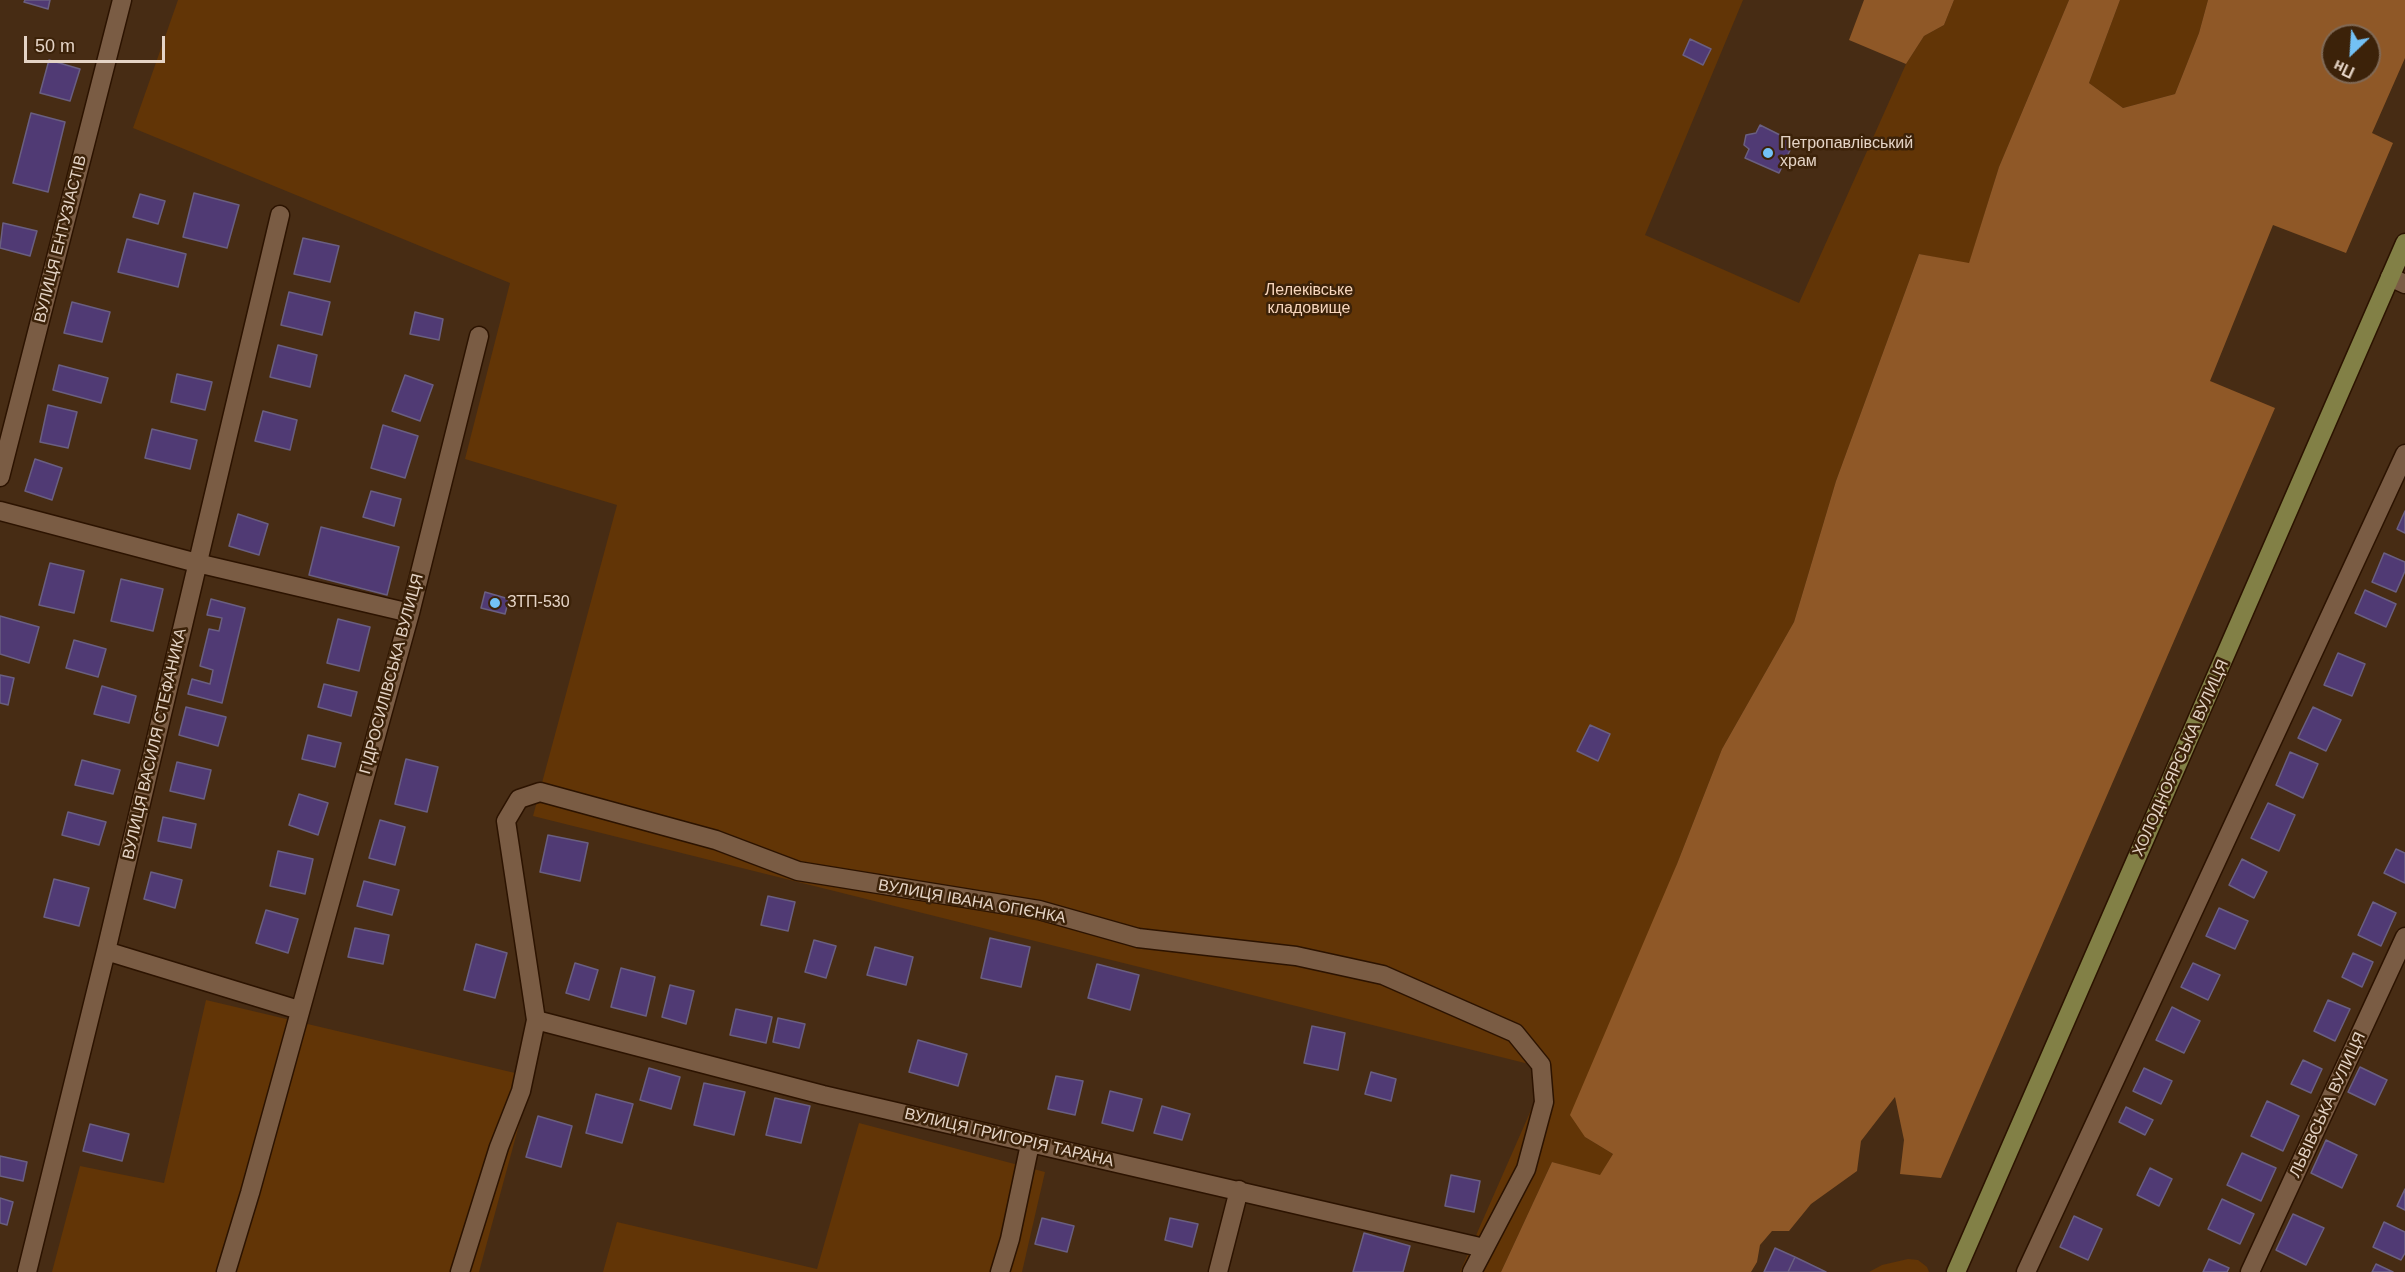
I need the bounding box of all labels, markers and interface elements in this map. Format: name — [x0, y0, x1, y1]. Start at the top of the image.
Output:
scale bar — [27, 24, 168, 62]
north arrow — [2321, 24, 2381, 84]
text: 50 m — [35, 36, 75, 56]
text: Пн — [2331, 57, 2357, 81]
place label: Петропавлівський храм — [1780, 134, 1913, 172]
marker: Петропавлівський храм — [1761, 146, 1775, 160]
street label: ВУЛИЦЯ ЕНТУЗІАСТІВ — [31, 153, 91, 325]
park label: Лелеківське кладовище — [1265, 281, 1353, 319]
street label: ГІДРОСИЛІВСЬКА ВУЛИЦЯ — [356, 572, 428, 776]
place label: ЗТП-530 — [507, 593, 570, 613]
marker: ЗТП-530 — [488, 596, 502, 610]
street label: ВУЛИЦЯ ВАСИЛЯ СТЕФАНИКА — [119, 627, 191, 861]
street label: ХОЛОДНОЯРСЬКА ВУЛИЦЯ — [2129, 657, 2233, 859]
street label: ВУЛИЦЯ ІВАНА ОГІЄНКА — [877, 876, 1067, 928]
street label: ЛЬВІВСЬКА ВУЛИЦЯ — [2286, 1029, 2370, 1181]
street label: ВУЛИЦЯ ГРИГОРІЯ ТАРАНА — [902, 1105, 1116, 1171]

